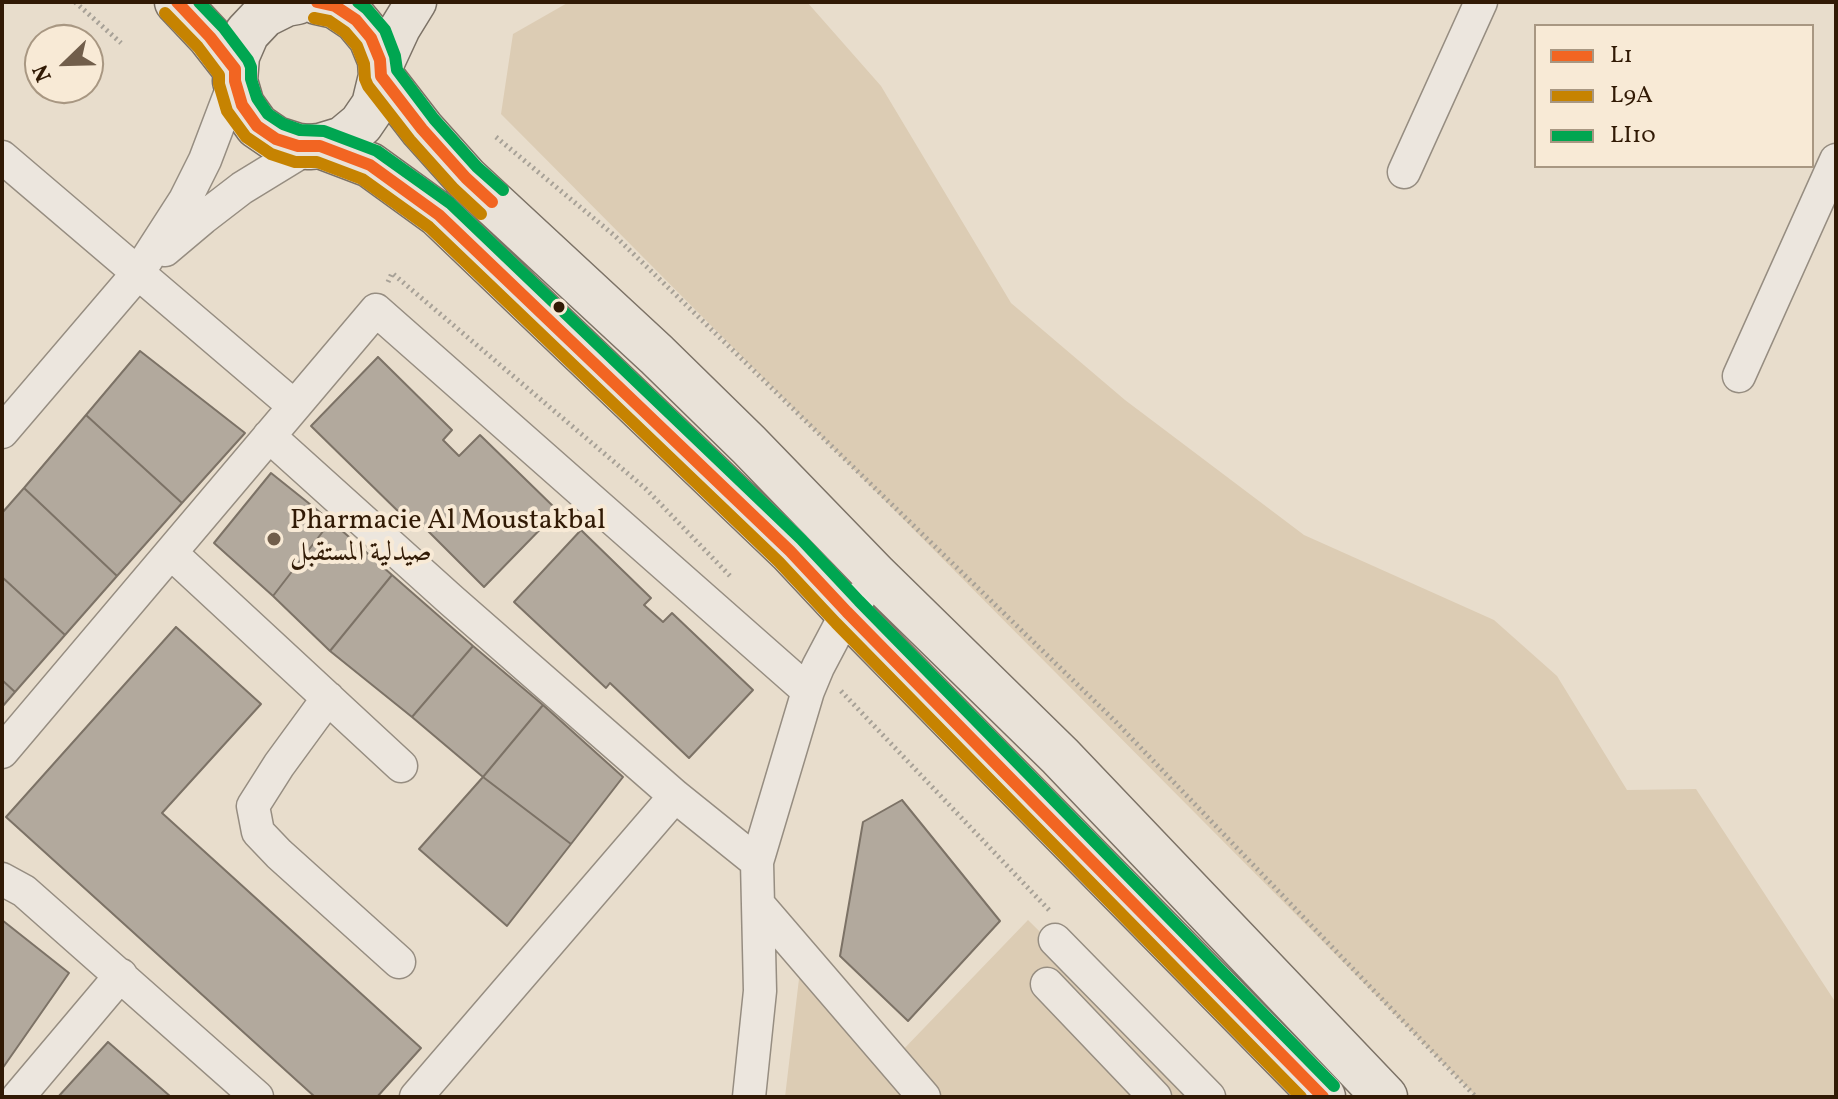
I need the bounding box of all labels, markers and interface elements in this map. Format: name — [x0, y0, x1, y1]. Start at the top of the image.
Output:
north arrow — [24, 24, 104, 104]
legend — [1534, 24, 1814, 168]
text: L1 — [1610, 39, 1633, 73]
text: N — [26, 59, 61, 86]
text: L9A — [1610, 79, 1653, 113]
text: LI10 — [1610, 119, 1656, 153]
unlabelled marker — [551, 299, 567, 315]
place label: Pharmacie Al Moustakbal صيدلية المستقبل — [290, 506, 606, 572]
marker: Pharmacie Al Moustakbal صيدلية المستقبل — [265, 530, 283, 548]

